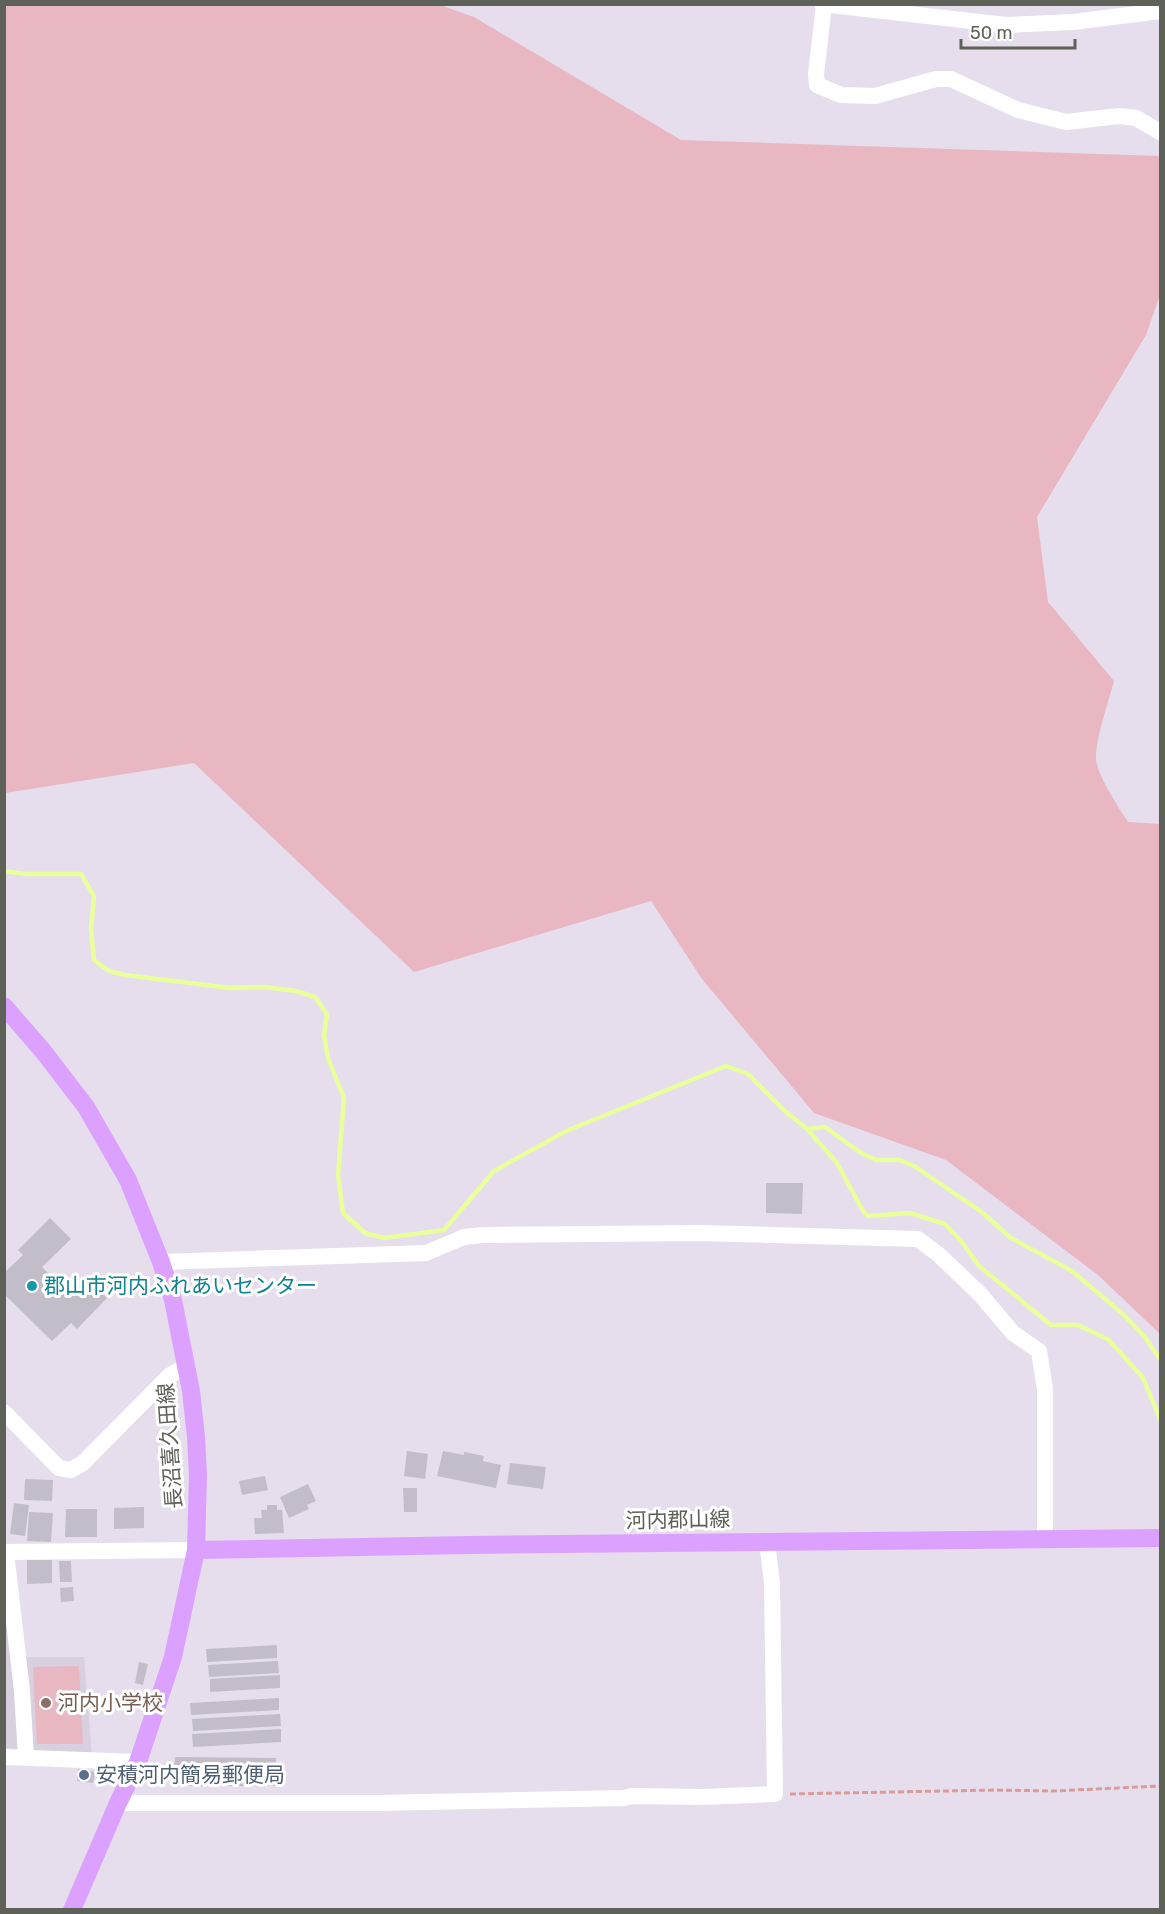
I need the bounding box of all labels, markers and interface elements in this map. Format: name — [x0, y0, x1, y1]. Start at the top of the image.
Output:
scale bar — [961, 12, 1075, 50]
text: 50 m — [970, 22, 1013, 44]
place label: 郡山市河内ふれあいセンター — [44, 1273, 317, 1298]
marker: 郡山市河内ふれあいセンター — [25, 1279, 39, 1293]
street label: 長沼喜久田線 — [153, 1382, 186, 1510]
street label: 河内郡山線 — [625, 1506, 731, 1533]
place label: 河内小学校 — [58, 1690, 163, 1715]
marker: 河内小学校 — [39, 1696, 53, 1710]
place label: 安積河内簡易郵便局 — [96, 1762, 285, 1787]
marker: 安積河内簡易郵便局 — [77, 1768, 91, 1782]

